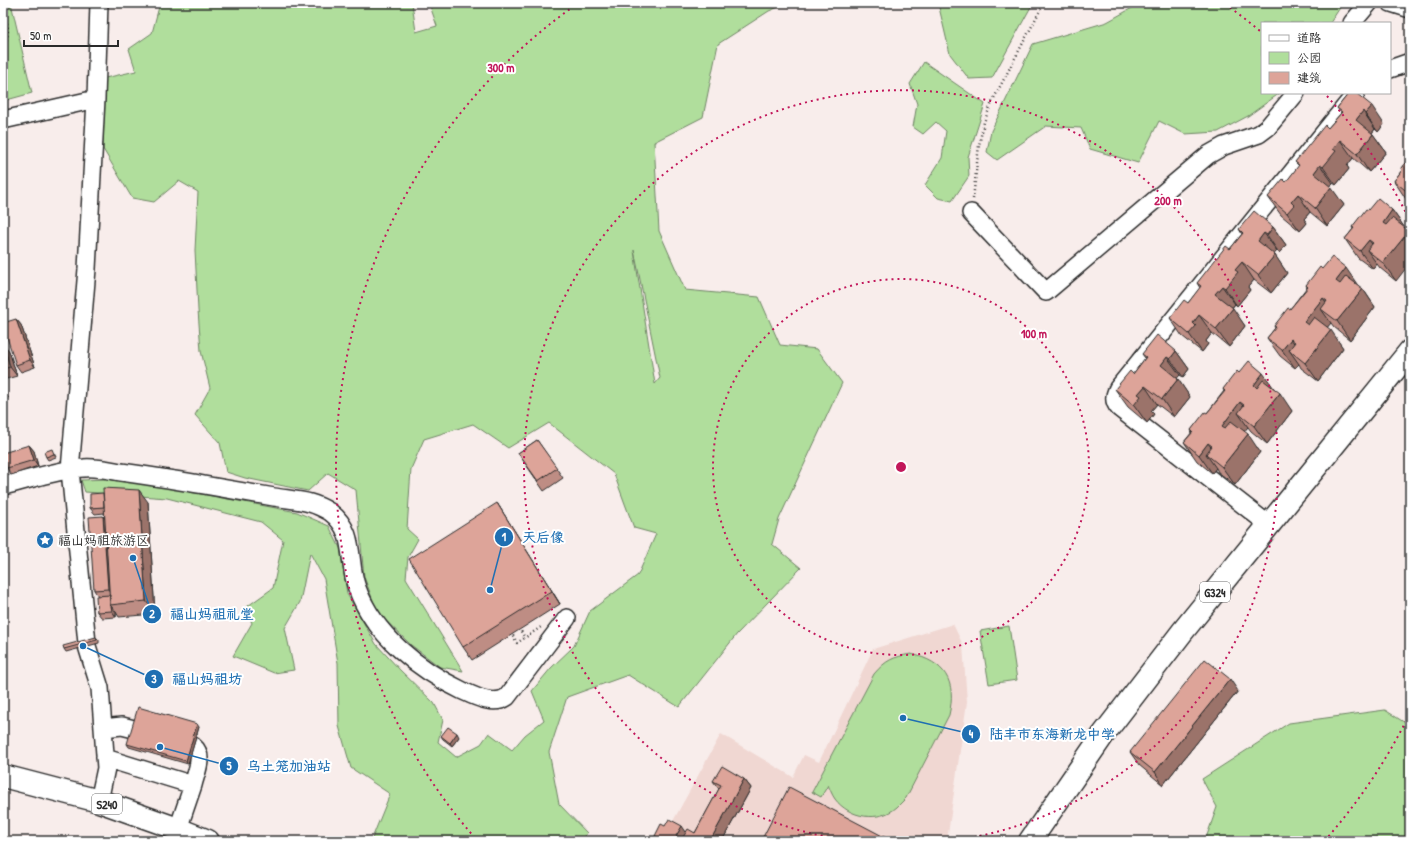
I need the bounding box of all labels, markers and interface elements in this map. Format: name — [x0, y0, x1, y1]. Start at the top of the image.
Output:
scale bar — [24, 22, 118, 48]
legend — [1261, 22, 1391, 94]
text: 50 m — [30, 27, 51, 44]
text: 道路 — [1297, 29, 1321, 46]
text: 公园 — [1297, 49, 1321, 66]
text: 300 m — [487, 59, 515, 76]
text: 建筑 — [1297, 69, 1321, 86]
text: 200 m — [1154, 192, 1182, 209]
text: 100 m — [1021, 325, 1047, 342]
centre of rings — [894, 460, 908, 474]
callout: 天后像 — [494, 524, 572, 550]
text: 天后像 — [522, 527, 564, 546]
text: 1 — [502, 528, 507, 545]
place icon: 福山妈祖旅游区 — [35, 530, 55, 550]
place label: 福山妈祖旅游区 — [58, 531, 149, 549]
road number: G324 — [1200, 582, 1230, 602]
callout: 福山妈祖礼堂 — [142, 601, 262, 627]
text: 福山妈祖礼堂 — [170, 604, 254, 623]
text: 2 — [149, 605, 155, 622]
callout: 福山妈祖坊 — [144, 666, 250, 692]
text: 福山妈祖坊 — [172, 669, 242, 688]
text: 3 — [151, 670, 157, 687]
callout: 陆丰市东海新龙中学 — [961, 721, 1123, 747]
text: 陆丰市东海新龙中学 — [989, 724, 1115, 743]
text: 4 — [969, 725, 974, 742]
callout: 乌土笼加油站 — [219, 753, 339, 779]
text: 乌土笼加油站 — [247, 756, 331, 775]
text: 5 — [226, 757, 232, 774]
road number: S240 — [92, 794, 122, 814]

